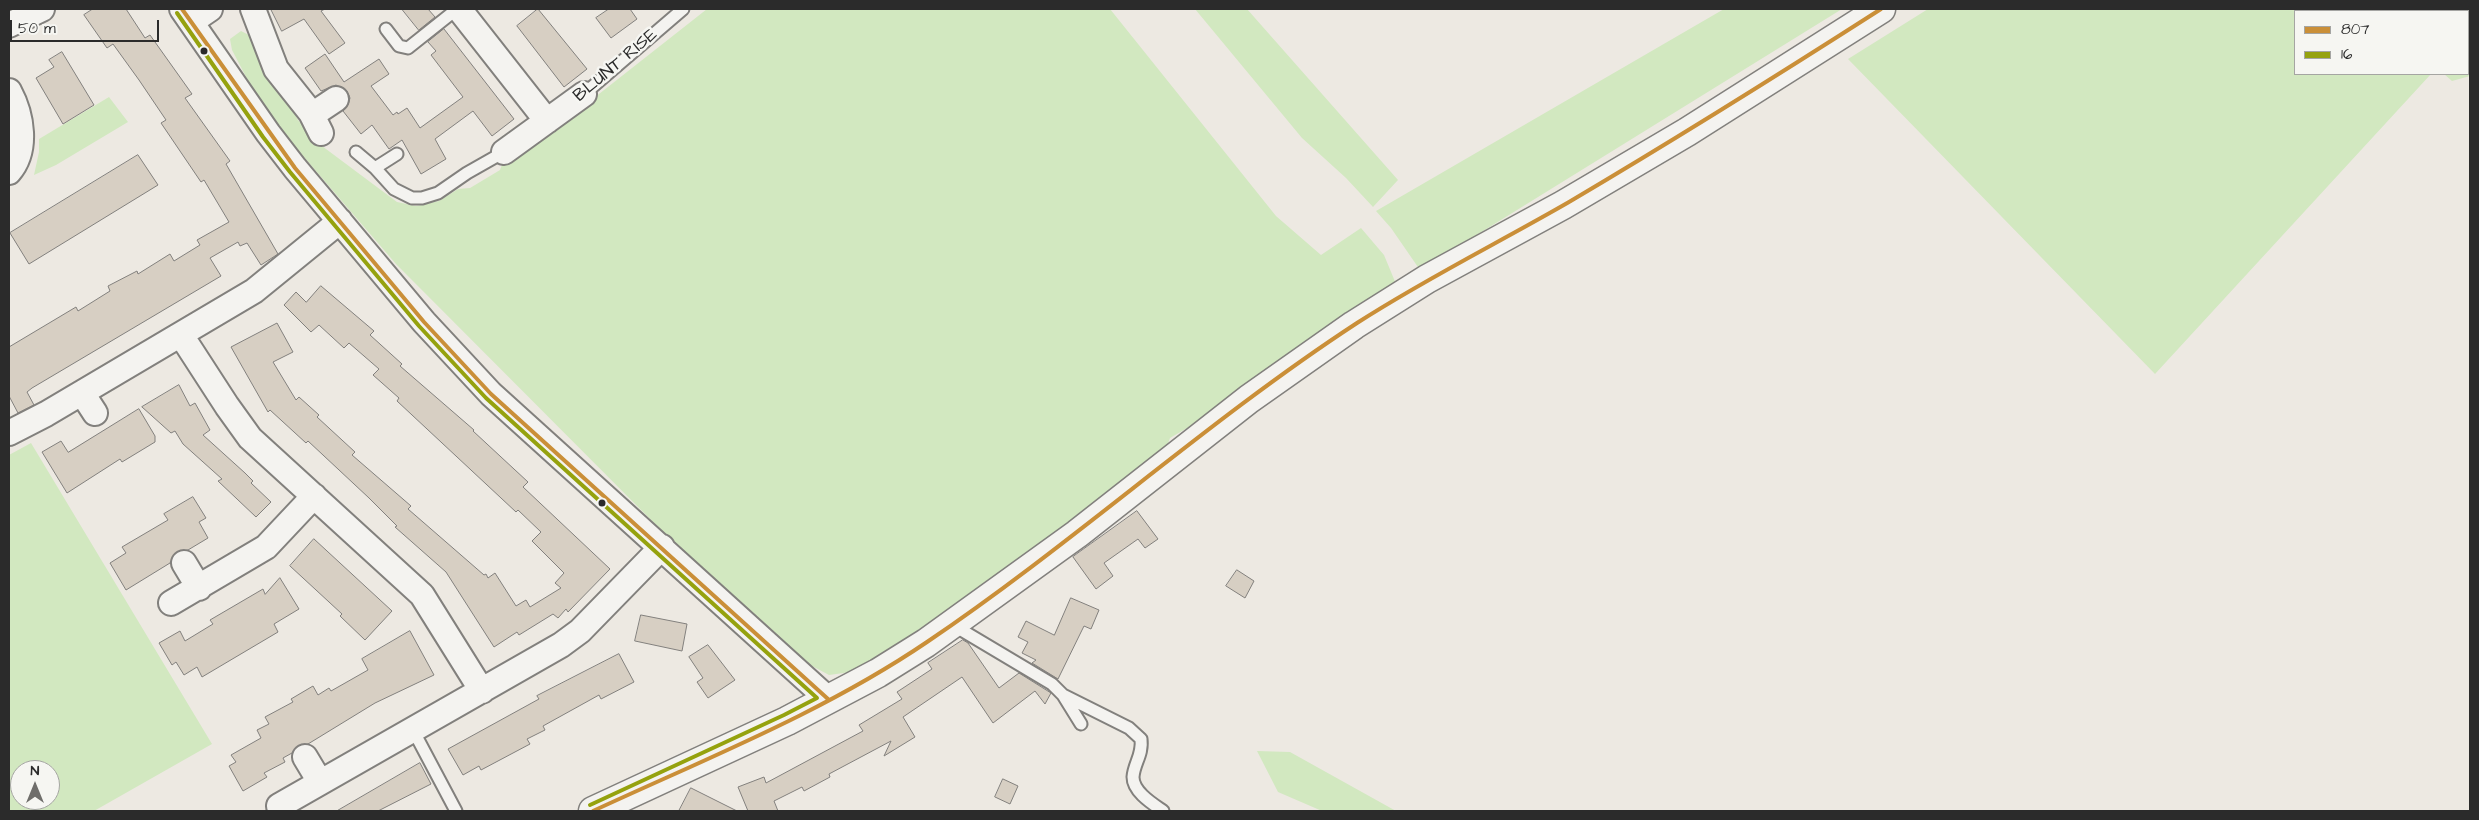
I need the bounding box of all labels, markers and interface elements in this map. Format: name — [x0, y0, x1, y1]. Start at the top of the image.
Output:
scale bar — [12, 10, 161, 42]
legend — [2294, 10, 2469, 75]
text: 50 m — [18, 18, 56, 39]
text: 807 — [2341, 19, 2369, 40]
street label: BLUNT RISE — [570, 25, 662, 107]
text: 16 — [2341, 44, 2352, 65]
unlabelled marker — [199, 46, 209, 56]
unlabelled marker — [597, 498, 607, 508]
north arrow — [10, 760, 60, 810]
text: N — [31, 761, 39, 781]

